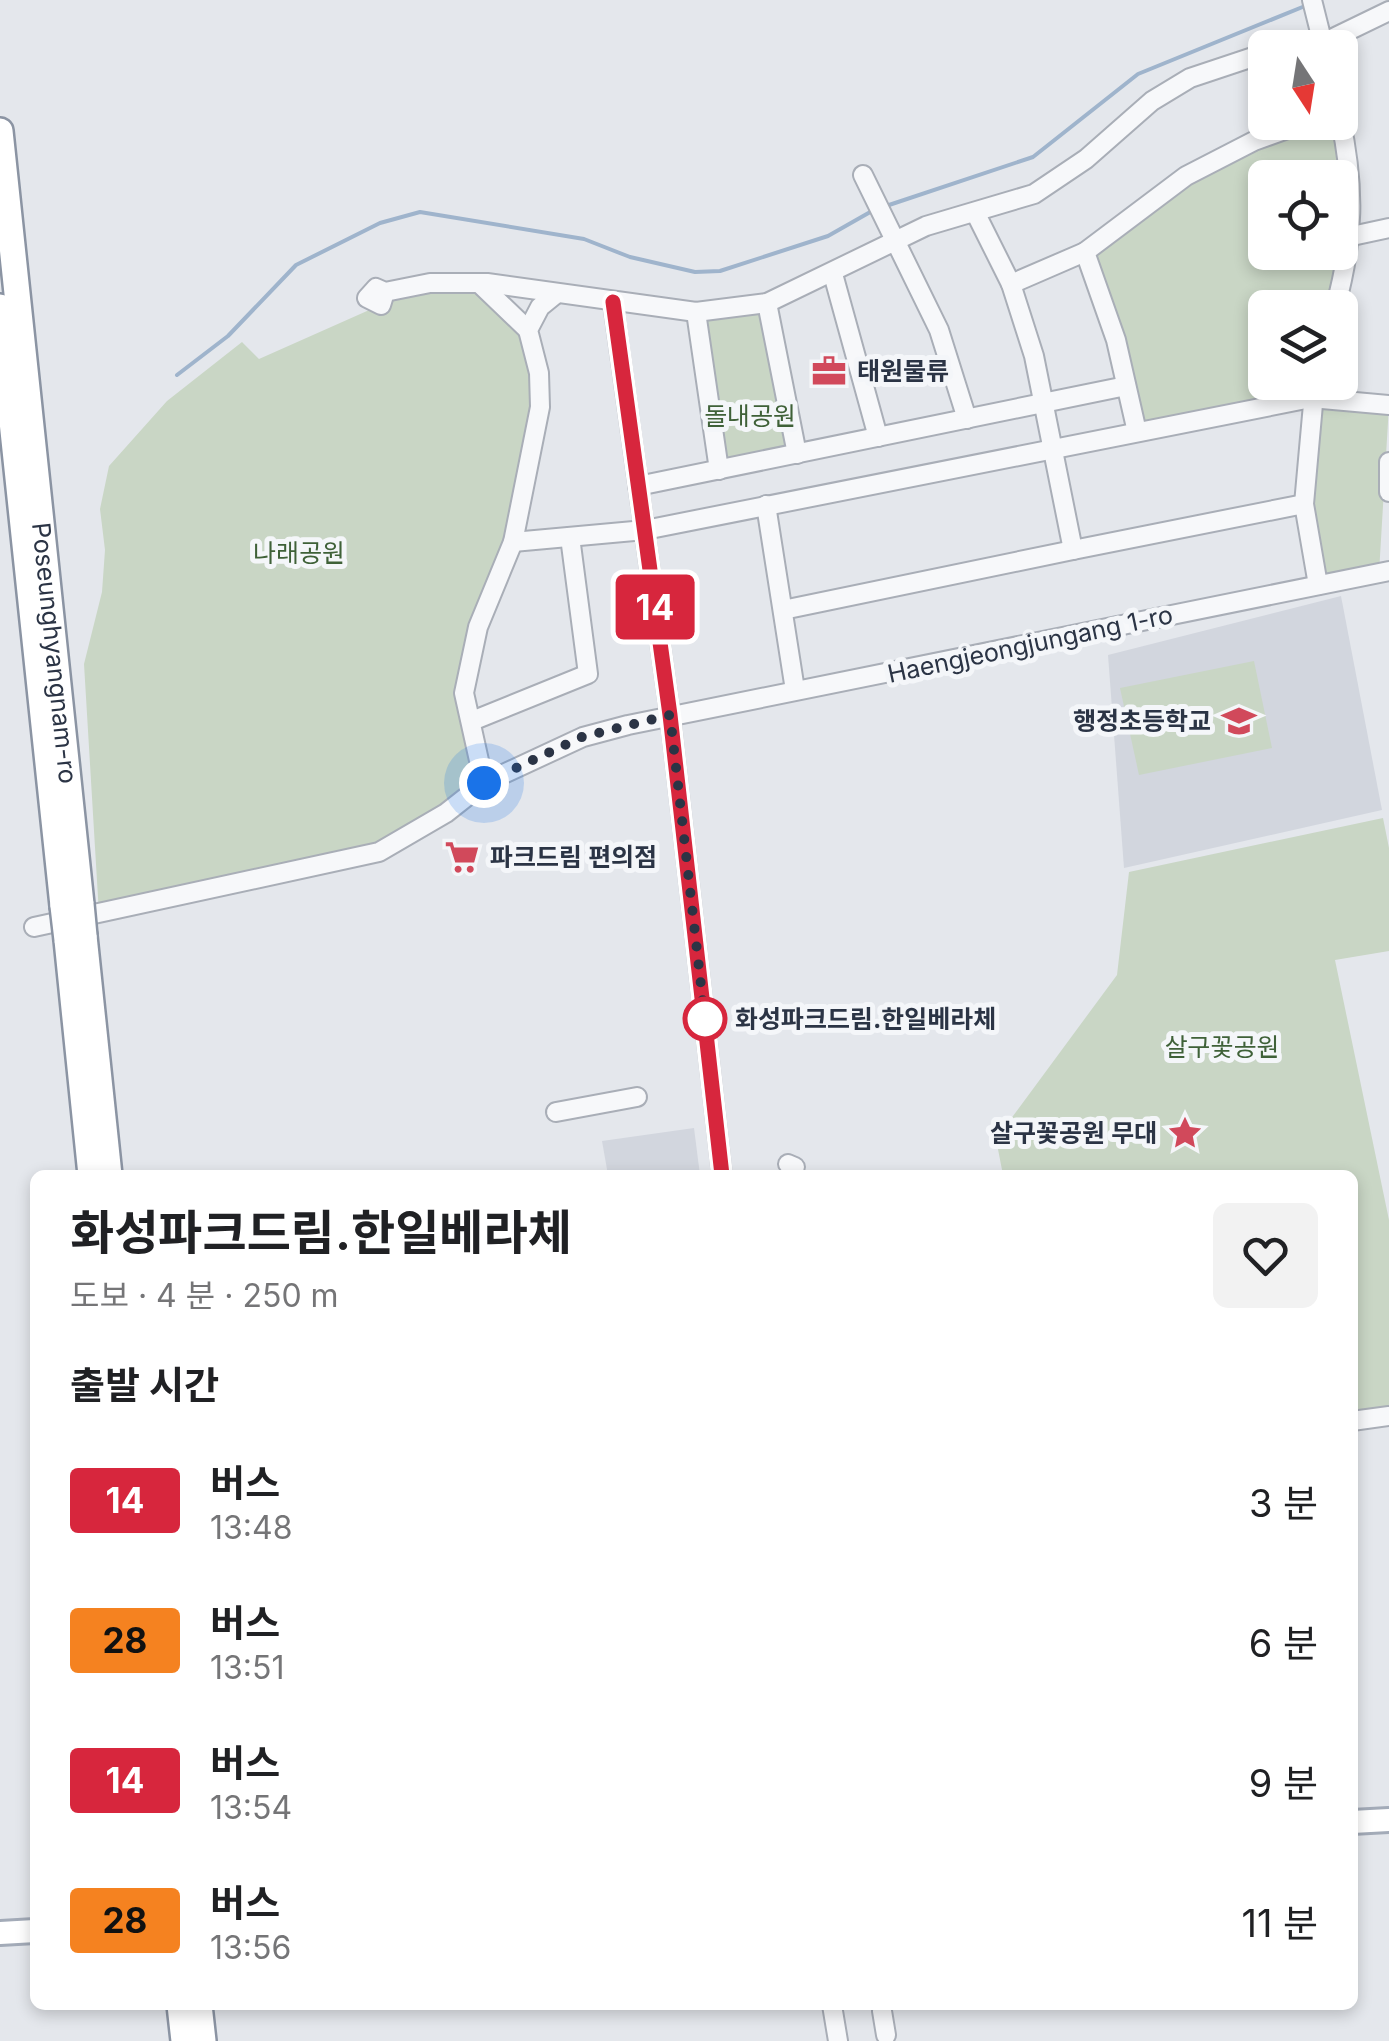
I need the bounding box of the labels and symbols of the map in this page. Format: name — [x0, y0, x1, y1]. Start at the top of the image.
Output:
north arrow — [1248, 30, 1358, 140]
office icon: 태원물류 — [810, 352, 848, 390]
place label: 태원물류 — [857, 356, 949, 386]
park label: 돌내공원 — [704, 401, 796, 431]
street label: Poseunghyangnam-ro — [26, 521, 83, 785]
park label: 나래공원 — [253, 538, 345, 568]
line badge: 14 — [610, 574, 700, 640]
street label: Haengjeongjungang 1-ro — [885, 599, 1175, 689]
school or university icon: 행정초등학교 — [1220, 702, 1258, 740]
place label: 행정초등학교 — [1073, 706, 1211, 736]
your location — [459, 758, 509, 808]
supermarket icon: 파크드림 편의점 — [443, 838, 481, 876]
place label: 파크드림 편의점 — [490, 842, 657, 872]
marker: 화성파크드림.한일베라체 — [684, 998, 726, 1040]
place label: 화성파크드림.한일베라체 — [735, 1004, 996, 1034]
park label: 살구꽃공원 — [1164, 1032, 1280, 1062]
place icon: 살구꽃공원 무대 — [1166, 1114, 1204, 1152]
place label: 살구꽃공원 무대 — [990, 1118, 1157, 1148]

